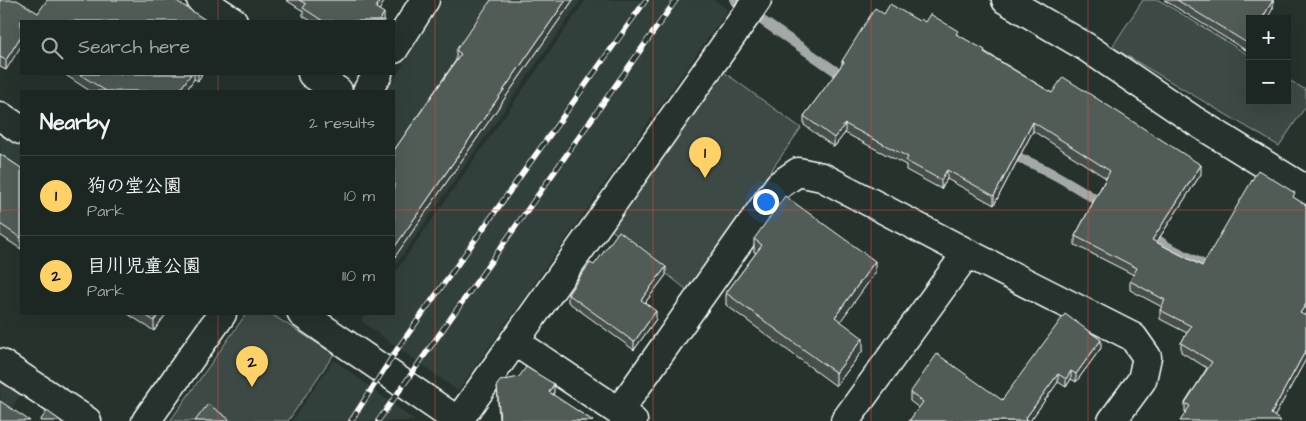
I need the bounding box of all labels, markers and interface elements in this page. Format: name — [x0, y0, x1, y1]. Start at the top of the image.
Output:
map controls — [1246, 15, 1291, 105]
button: + — [1246, 15, 1291, 60]
search box — [20, 20, 395, 75]
icon: search — [38, 34, 66, 62]
text: Search here — [78, 34, 190, 61]
button: − — [1246, 60, 1291, 105]
text: Nearby — [40, 108, 110, 137]
text: 2 results — [309, 112, 375, 134]
pin: 1 — [689, 137, 721, 178]
text: 狗の堂公園 — [87, 173, 182, 200]
text: 1 — [55, 185, 57, 207]
text: 10 m — [344, 185, 375, 207]
your location — [753, 189, 779, 215]
text: Park — [87, 200, 124, 222]
text: 目川児童公園 — [87, 253, 201, 280]
text: 2 — [51, 265, 61, 287]
text: 110 m — [342, 265, 375, 287]
text: Park — [87, 280, 124, 302]
pin: 2 — [236, 346, 268, 387]

